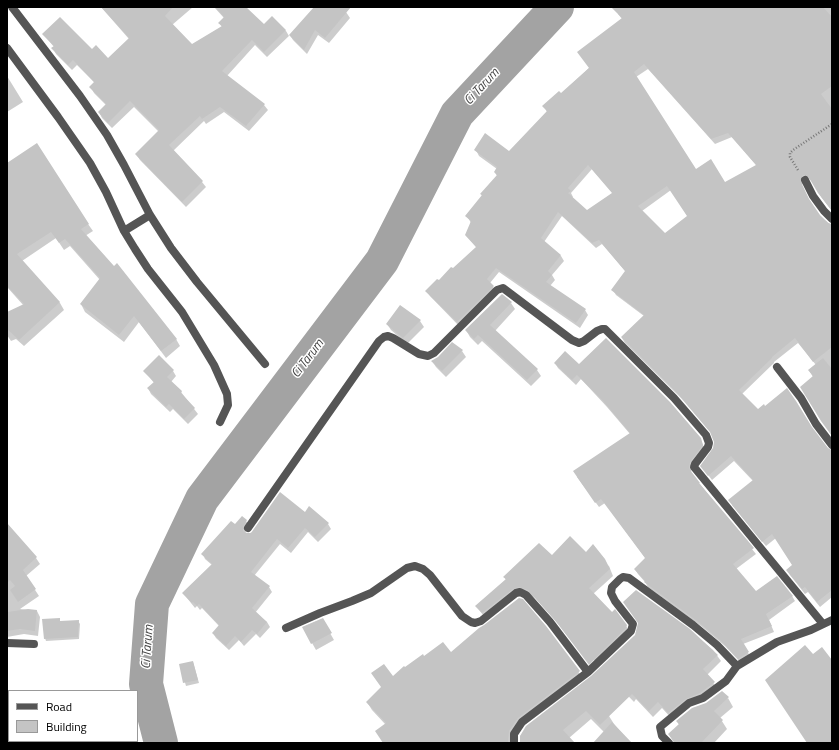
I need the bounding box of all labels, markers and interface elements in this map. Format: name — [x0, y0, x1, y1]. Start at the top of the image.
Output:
water label: Ci Tarum — [461, 65, 503, 109]
water label: Ci Tarum — [288, 337, 328, 381]
water label: Ci Tarum — [139, 624, 157, 670]
legend — [8, 690, 138, 742]
text: Road — [46, 697, 72, 716]
text: Building — [46, 717, 87, 736]

